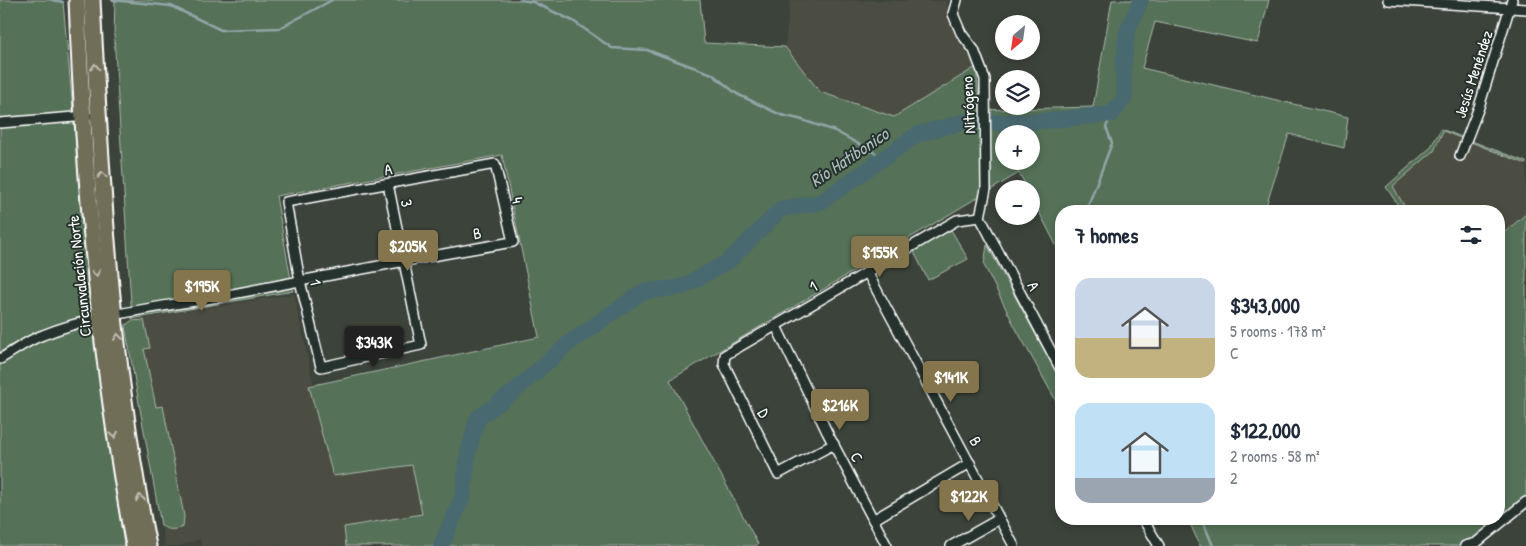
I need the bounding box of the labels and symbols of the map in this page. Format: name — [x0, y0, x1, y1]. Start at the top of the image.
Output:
north arrow — [995, 15, 1040, 60]
street label: Jesús Menéndez — [1448, 27, 1498, 121]
one-way arrow — [90, 62, 101, 70]
street label: Nitrógeno — [955, 75, 980, 134]
water label: Río Hatibonico — [805, 120, 895, 193]
street label: A — [382, 157, 394, 181]
one-way arrow — [96, 171, 107, 179]
street label: 4 — [507, 195, 529, 205]
street label: 3 — [395, 197, 419, 209]
street label: Circunvalación Norte — [62, 214, 96, 338]
street label: B — [471, 221, 483, 245]
pin: $205K — [373, 230, 443, 272]
pin: $155K — [845, 236, 915, 278]
one-way arrow — [90, 269, 101, 277]
pin: $195K — [167, 270, 237, 312]
street label: 1 — [805, 275, 821, 297]
street label: 1 — [305, 277, 327, 287]
street label: A — [1022, 277, 1046, 295]
pin: $343K — [339, 326, 409, 368]
one-way arrow — [113, 333, 124, 341]
pin: $141K — [916, 360, 986, 403]
pin: $216K — [805, 388, 875, 431]
street label: D — [752, 405, 776, 422]
one-way arrow — [108, 431, 119, 439]
street label: B — [964, 432, 988, 450]
street label: C — [845, 448, 869, 466]
pin: $122K — [934, 480, 1004, 522]
one-way arrow — [135, 494, 145, 502]

